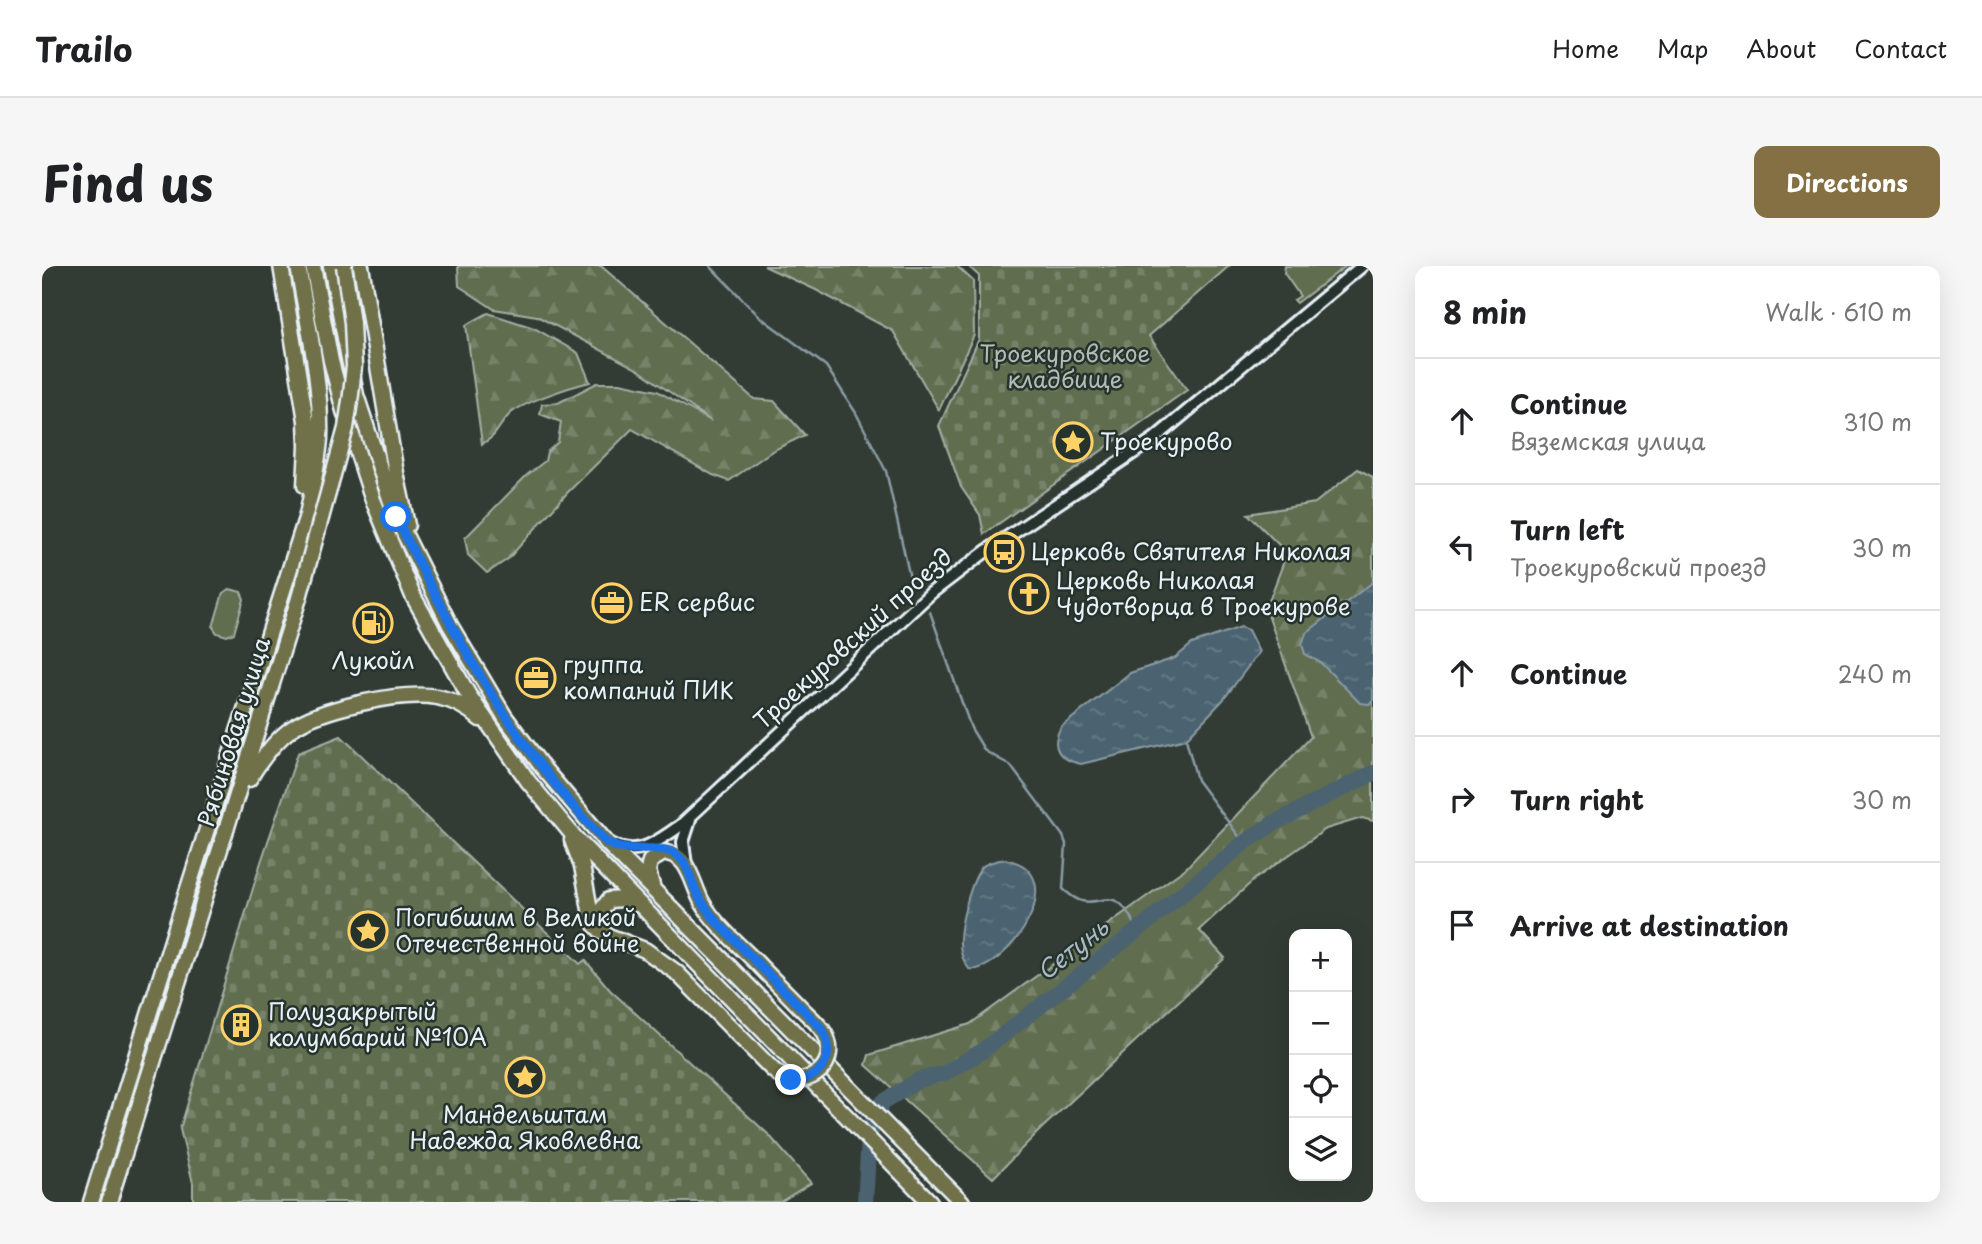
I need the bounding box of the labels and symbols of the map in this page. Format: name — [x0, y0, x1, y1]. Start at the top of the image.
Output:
park label: Троекуровское кладбище — [980, 335, 1150, 396]
place icon: Троекурово — [1052, 421, 1094, 463]
place label: Троекурово — [1100, 423, 1232, 458]
route start — [380, 501, 411, 532]
bus stop icon: Церковь Святителя Николая — [983, 531, 1025, 573]
place label: Церковь Святителя Николая — [1031, 533, 1351, 568]
street label: Троекуровский проезд — [745, 539, 959, 737]
place label: Церковь Николая Чудотворца в Троекурове — [1056, 562, 1351, 623]
church icon: Церковь Николая Чудотворца в Троекурове — [1008, 573, 1050, 615]
office icon: ER сервис — [591, 582, 633, 624]
place label: ER сервис — [639, 584, 755, 619]
fuel station icon: Лукойл — [352, 602, 394, 644]
street label: Рябиновая улица — [187, 632, 278, 831]
place label: Лукойл — [332, 642, 414, 677]
place label: группа компаний ПИК — [563, 646, 734, 707]
office icon: группа компаний ПИК — [515, 657, 557, 699]
place label: Погибшим в Великой Отечественной войне — [395, 899, 639, 960]
water label: Сетунь — [1028, 908, 1117, 988]
place icon: Погибшим в Великой Отечественной войне — [347, 910, 389, 952]
place label: Полузакрытый колумбарий №10А — [268, 993, 487, 1054]
building icon: Полузакрытый колумбарий №10А — [220, 1004, 262, 1046]
place icon: Мандельштам Надежда Яковлевна — [504, 1056, 546, 1098]
route end — [775, 1064, 806, 1095]
place label: Мандельштам Надежда Яковлевна — [410, 1096, 641, 1157]

